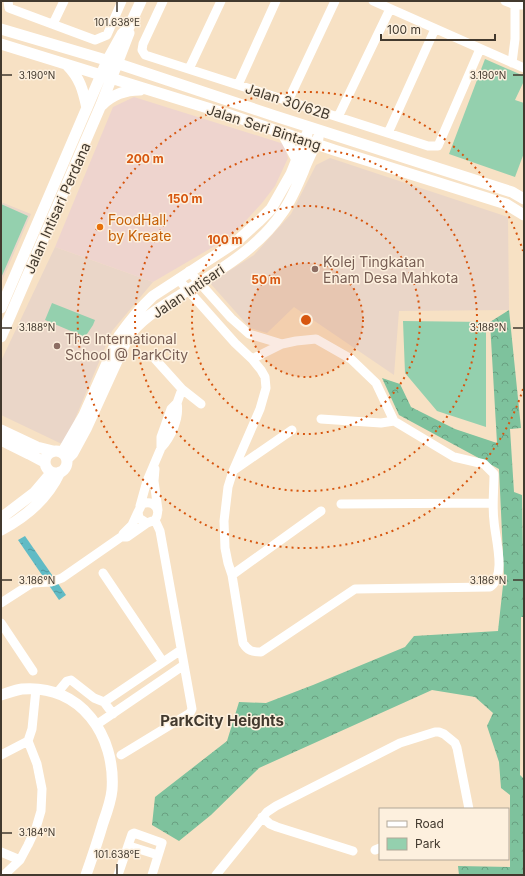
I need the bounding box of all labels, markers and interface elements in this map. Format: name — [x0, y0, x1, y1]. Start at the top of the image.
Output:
text: 101.638°E — [94, 16, 140, 28]
scale bar — [381, 16, 495, 42]
text: 100 m — [387, 22, 421, 37]
text: 3.190°N — [19, 69, 55, 81]
text: 3.190°N — [470, 69, 506, 81]
street label: Jalan 30/62B — [243, 79, 333, 123]
street label: Jalan Seri Bintang — [205, 100, 323, 154]
street label: Jalan Intisari Perdana — [20, 140, 94, 276]
text: 200 m — [126, 151, 164, 166]
text: 150 m — [168, 191, 202, 206]
place label: FoodHall by Kreate — [108, 211, 171, 244]
marker: FoodHall by Kreate — [95, 222, 105, 232]
text: 100 m — [207, 232, 243, 247]
place label: Kolej Tingkatan Enam Desa Mahkota — [323, 253, 458, 286]
street label: Jalan Intisari — [149, 261, 227, 321]
marker: Kolej Tingkatan Enam Desa Mahkota — [310, 264, 320, 274]
text: 50 m — [251, 272, 281, 287]
centre of rings — [299, 313, 313, 327]
text: 3.188°N — [19, 321, 55, 333]
text: 3.188°N — [470, 321, 506, 333]
place label: The International School @ ParkCity — [65, 330, 188, 363]
marker: The International School @ ParkCity — [52, 341, 62, 351]
text: 3.186°N — [19, 574, 55, 586]
text: 3.186°N — [470, 574, 506, 586]
district label: ParkCity Heights — [160, 711, 284, 730]
legend — [379, 808, 509, 860]
text: Road — [415, 816, 444, 831]
text: 3.184°N — [19, 826, 55, 838]
text: Park — [415, 836, 441, 851]
text: 101.638°E — [94, 848, 140, 860]

